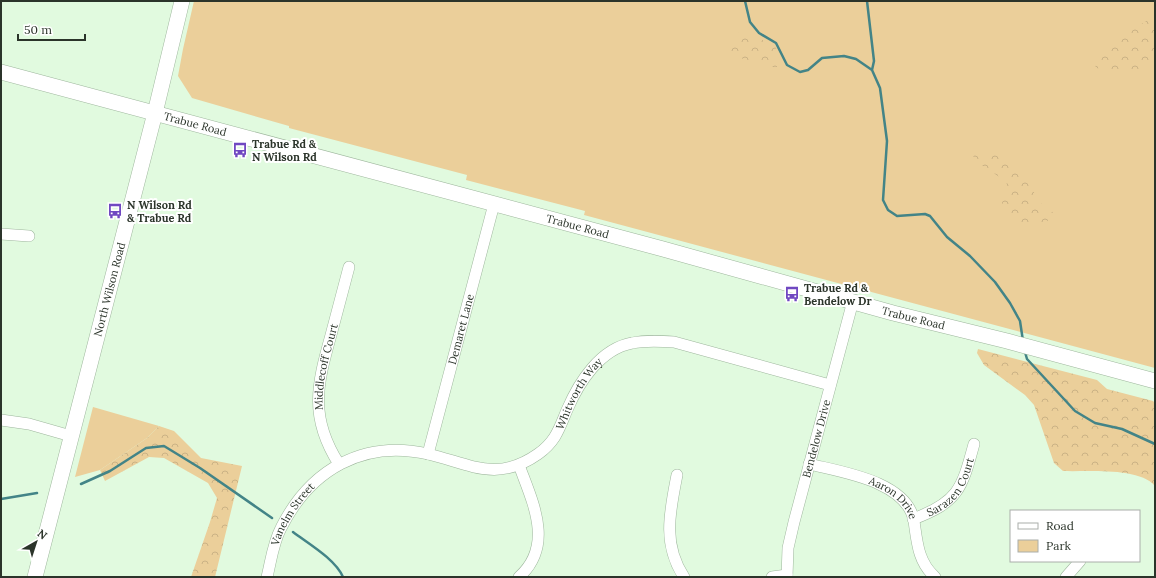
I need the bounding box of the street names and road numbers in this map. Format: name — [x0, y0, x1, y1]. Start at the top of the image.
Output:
street label: Trabue Road — [162, 109, 229, 139]
street label: Trabue Road — [545, 211, 611, 241]
street label: North Wilson Road — [90, 240, 128, 338]
street label: Demaret Lane — [445, 292, 477, 366]
street label: Trabue Road — [880, 303, 947, 333]
street label: Middlecoff Court — [311, 321, 341, 410]
street label: Whitworth Way — [553, 355, 605, 432]
street label: Bendelow Drive — [799, 398, 833, 479]
street label: Sarazen Court — [924, 455, 977, 520]
street label: Aaron Drive — [866, 473, 920, 521]
street label: Vanelm Street — [267, 479, 318, 548]

